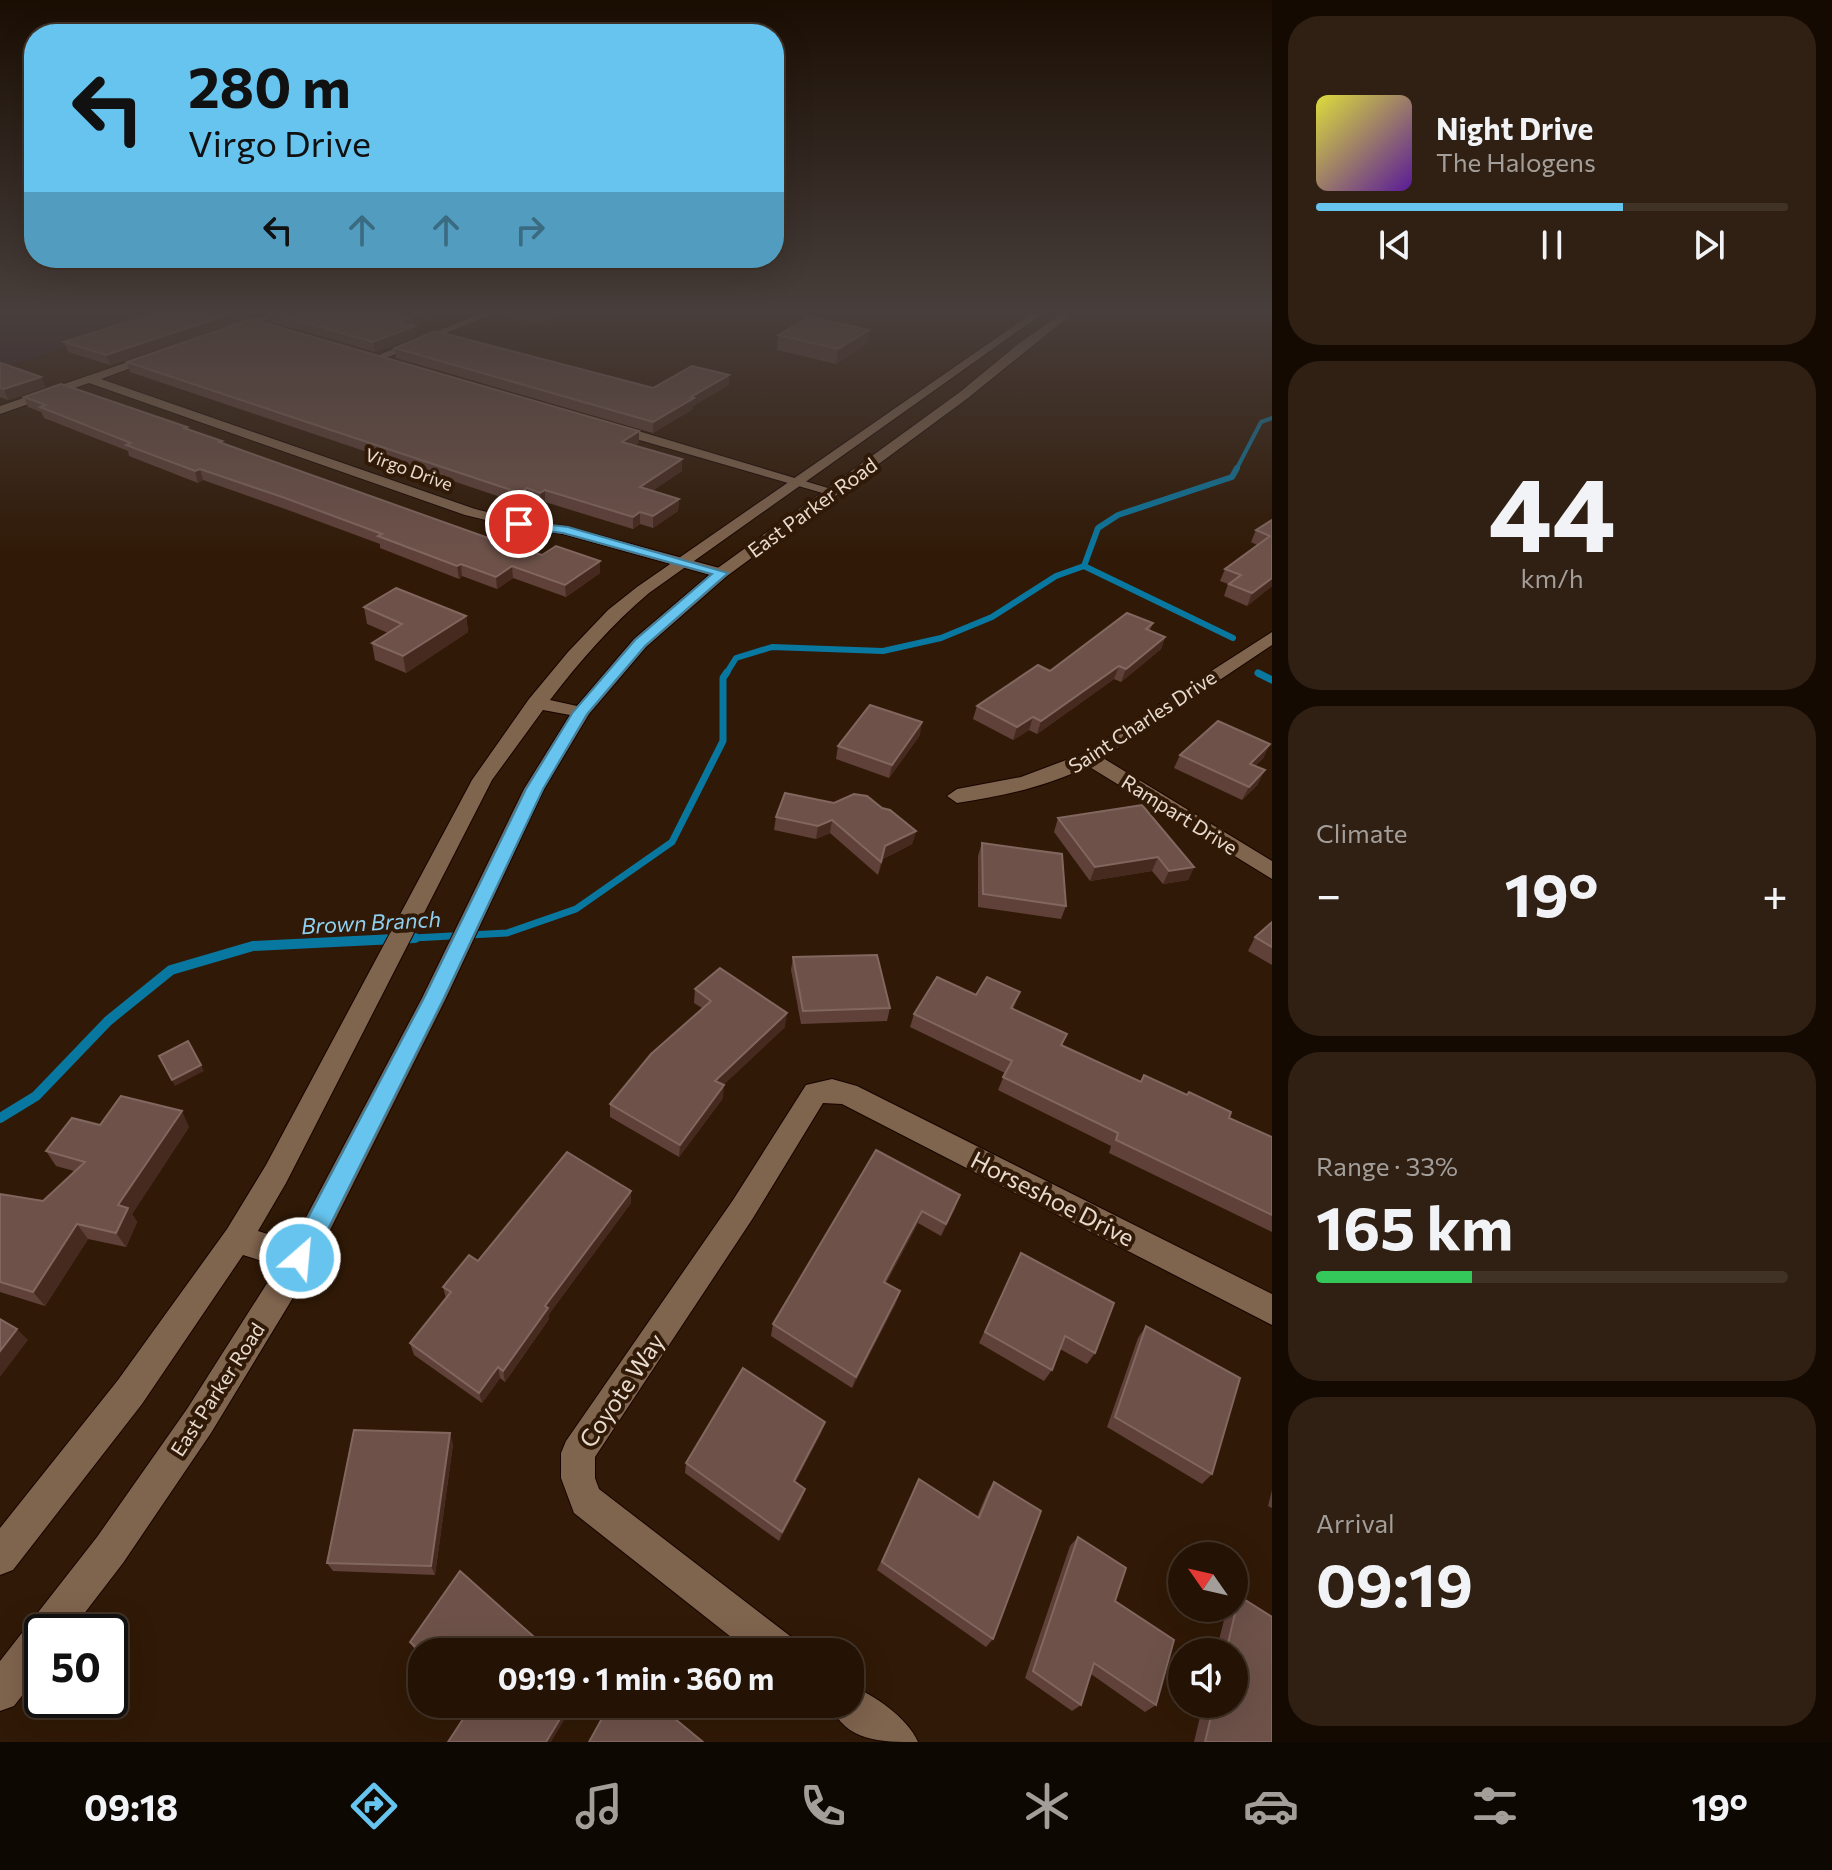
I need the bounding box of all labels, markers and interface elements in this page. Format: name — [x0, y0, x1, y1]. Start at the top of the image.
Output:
text: 280 m — [188, 51, 351, 120]
icon: left — [56, 56, 160, 160]
text: Night Drive — [1436, 109, 1593, 146]
text: Virgo Drive — [188, 120, 371, 164]
text: The Halogens — [1436, 146, 1596, 177]
icon: left — [256, 208, 300, 252]
icon: ahead — [340, 208, 384, 252]
icon: ahead — [424, 208, 468, 252]
icon: right — [508, 208, 552, 252]
icon: previous — [1373, 223, 1417, 267]
icon: pause — [1530, 223, 1574, 267]
icon: next — [1687, 223, 1731, 267]
street label: Virgo Drive — [362, 443, 456, 495]
text: 44 — [1488, 446, 1616, 573]
street label: East Parker Road — [743, 452, 881, 562]
pin — [485, 490, 553, 558]
icon: arrive — [497, 502, 541, 546]
text: km/h — [1520, 562, 1584, 593]
street label: Saint Charles Drive — [1064, 664, 1220, 778]
street label: Rampart Drive — [1118, 769, 1242, 859]
text: Climate — [1316, 817, 1408, 848]
text: 19° — [1504, 856, 1599, 929]
text: − — [1316, 866, 1341, 920]
text: + — [1762, 866, 1788, 920]
water label: Brown Branch — [300, 905, 442, 939]
street label: Horseshoe Drive — [967, 1144, 1139, 1252]
text: Range · 33% — [1316, 1150, 1458, 1181]
text: 165 km — [1316, 1189, 1513, 1262]
position arrow — [258, 1216, 342, 1300]
street label: East Parker Road — [165, 1318, 269, 1460]
street label: Coyote Way — [572, 1327, 670, 1453]
text: Arrival — [1316, 1507, 1395, 1538]
north arrow — [1168, 1542, 1248, 1622]
map controls — [1168, 1542, 1248, 1718]
text: 09:19 — [1316, 1546, 1473, 1619]
speed limit sign: 50 — [24, 1614, 128, 1718]
button: sound — [1168, 1638, 1248, 1718]
text: 09:19 · 1 min · 360 m — [498, 1659, 774, 1696]
icon: directions — [346, 1778, 402, 1834]
icon: music — [571, 1778, 627, 1834]
icon: phone — [795, 1778, 851, 1834]
icon: climate — [1019, 1778, 1075, 1834]
icon: car — [1243, 1778, 1299, 1834]
icon: filters — [1467, 1778, 1523, 1834]
text: 09:18 — [84, 1784, 178, 1828]
text: 19° — [1691, 1784, 1748, 1828]

